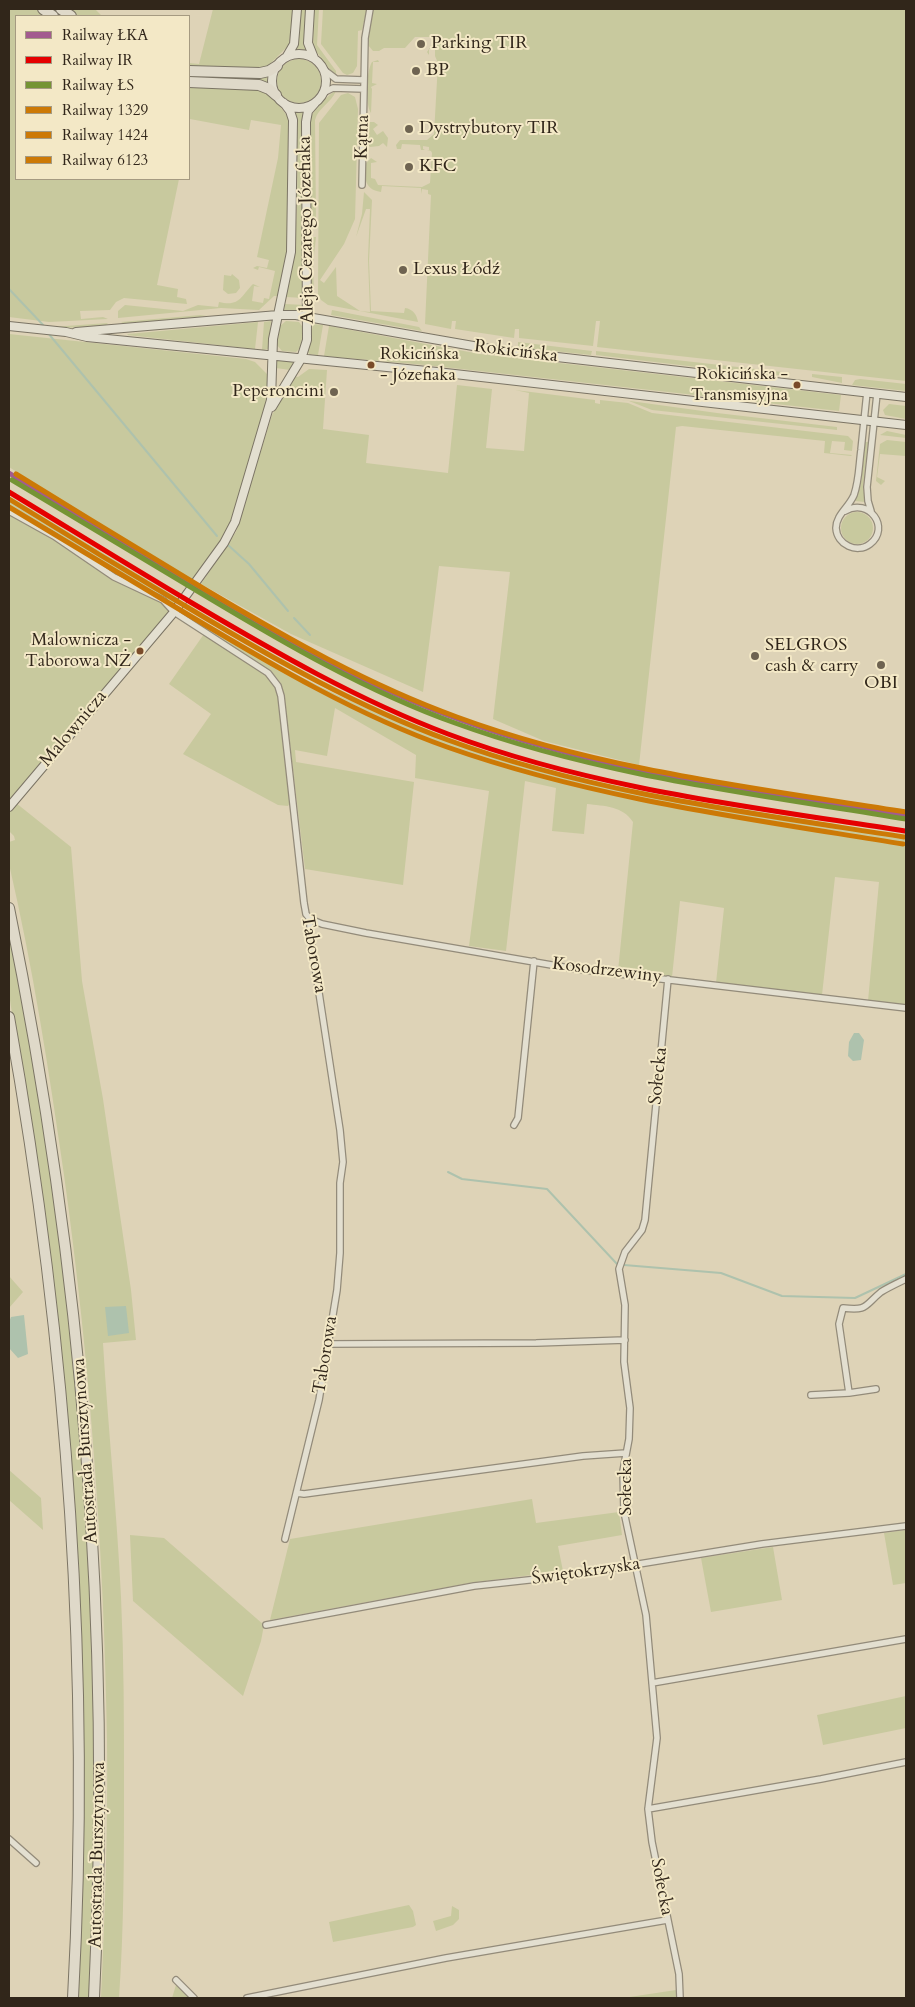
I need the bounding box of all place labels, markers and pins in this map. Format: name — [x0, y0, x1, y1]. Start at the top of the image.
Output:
place label: Parking TIR — [431, 33, 528, 55]
marker: Parking TIR — [415, 38, 427, 50]
place label: BP — [426, 60, 449, 82]
marker: BP — [410, 65, 422, 77]
place label: Dystrybutory TIR — [419, 118, 559, 140]
marker: Dystrybutory TIR — [403, 123, 415, 135]
place label: KFC — [419, 156, 456, 178]
marker: KFC — [403, 161, 415, 173]
place label: Lexus Łódź — [413, 259, 500, 281]
marker: Lexus Łódź — [397, 264, 409, 276]
place label: Rokicińska - Józefiaka — [380, 345, 459, 385]
marker: Rokicińska - Józefiaka — [366, 360, 376, 370]
place label: Rokicińska - Transmisyjna — [691, 365, 788, 405]
marker: Rokicińska - Transmisyjna — [792, 380, 802, 390]
place label: Peperoncini — [232, 381, 324, 403]
marker: Peperoncini — [328, 386, 340, 398]
place label: Malownicza - Taborowa NŻ — [25, 631, 131, 671]
place label: SELGROS cash & carry — [765, 635, 859, 678]
marker: Malownicza - Taborowa NŻ — [135, 646, 145, 656]
marker: SELGROS cash & carry — [749, 650, 761, 662]
marker: OBI — [875, 659, 887, 671]
place label: OBI — [864, 673, 898, 695]

